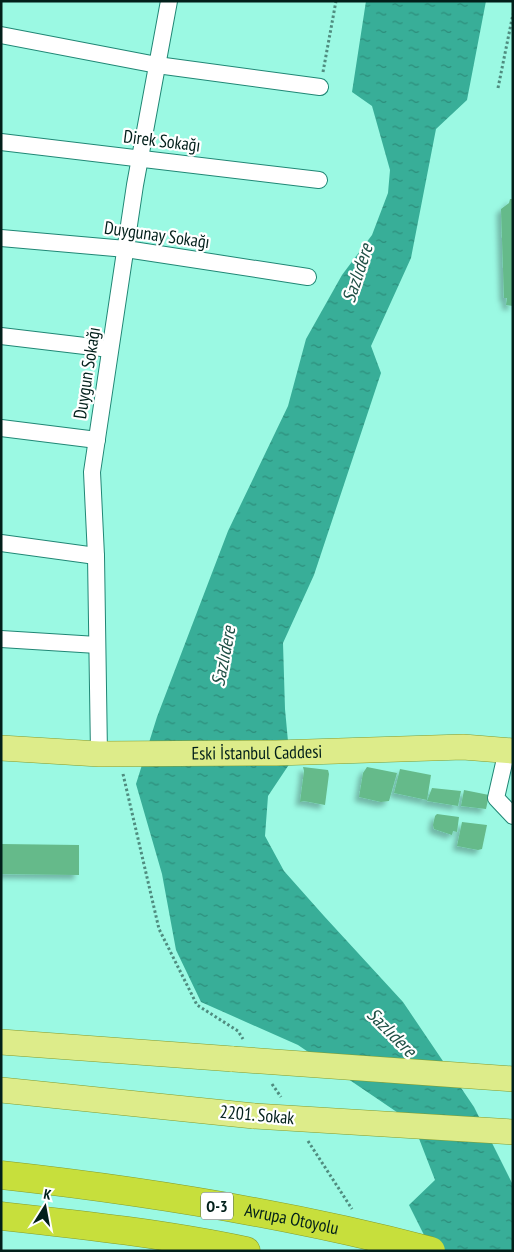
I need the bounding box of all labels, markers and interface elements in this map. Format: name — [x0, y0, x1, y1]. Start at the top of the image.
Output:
street label: Direk Sokağı — [122, 124, 202, 157]
street label: Duygunay Sokağı — [103, 216, 211, 253]
water label: Sazlıdere — [336, 240, 378, 305]
street label: Duygun Sokağı — [68, 325, 105, 420]
water label: Sazlıdere — [205, 623, 241, 688]
street label: Eski İstanbul Caddesi — [191, 740, 323, 764]
water label: Sazlıdere — [362, 1002, 423, 1063]
street label: 2201. Sokak — [219, 1100, 295, 1129]
north arrow — [20, 1182, 70, 1232]
text: K — [42, 1185, 53, 1204]
road number: O-3 — [201, 1192, 233, 1220]
street label: Avrupa Otoyolu — [243, 1198, 341, 1239]

